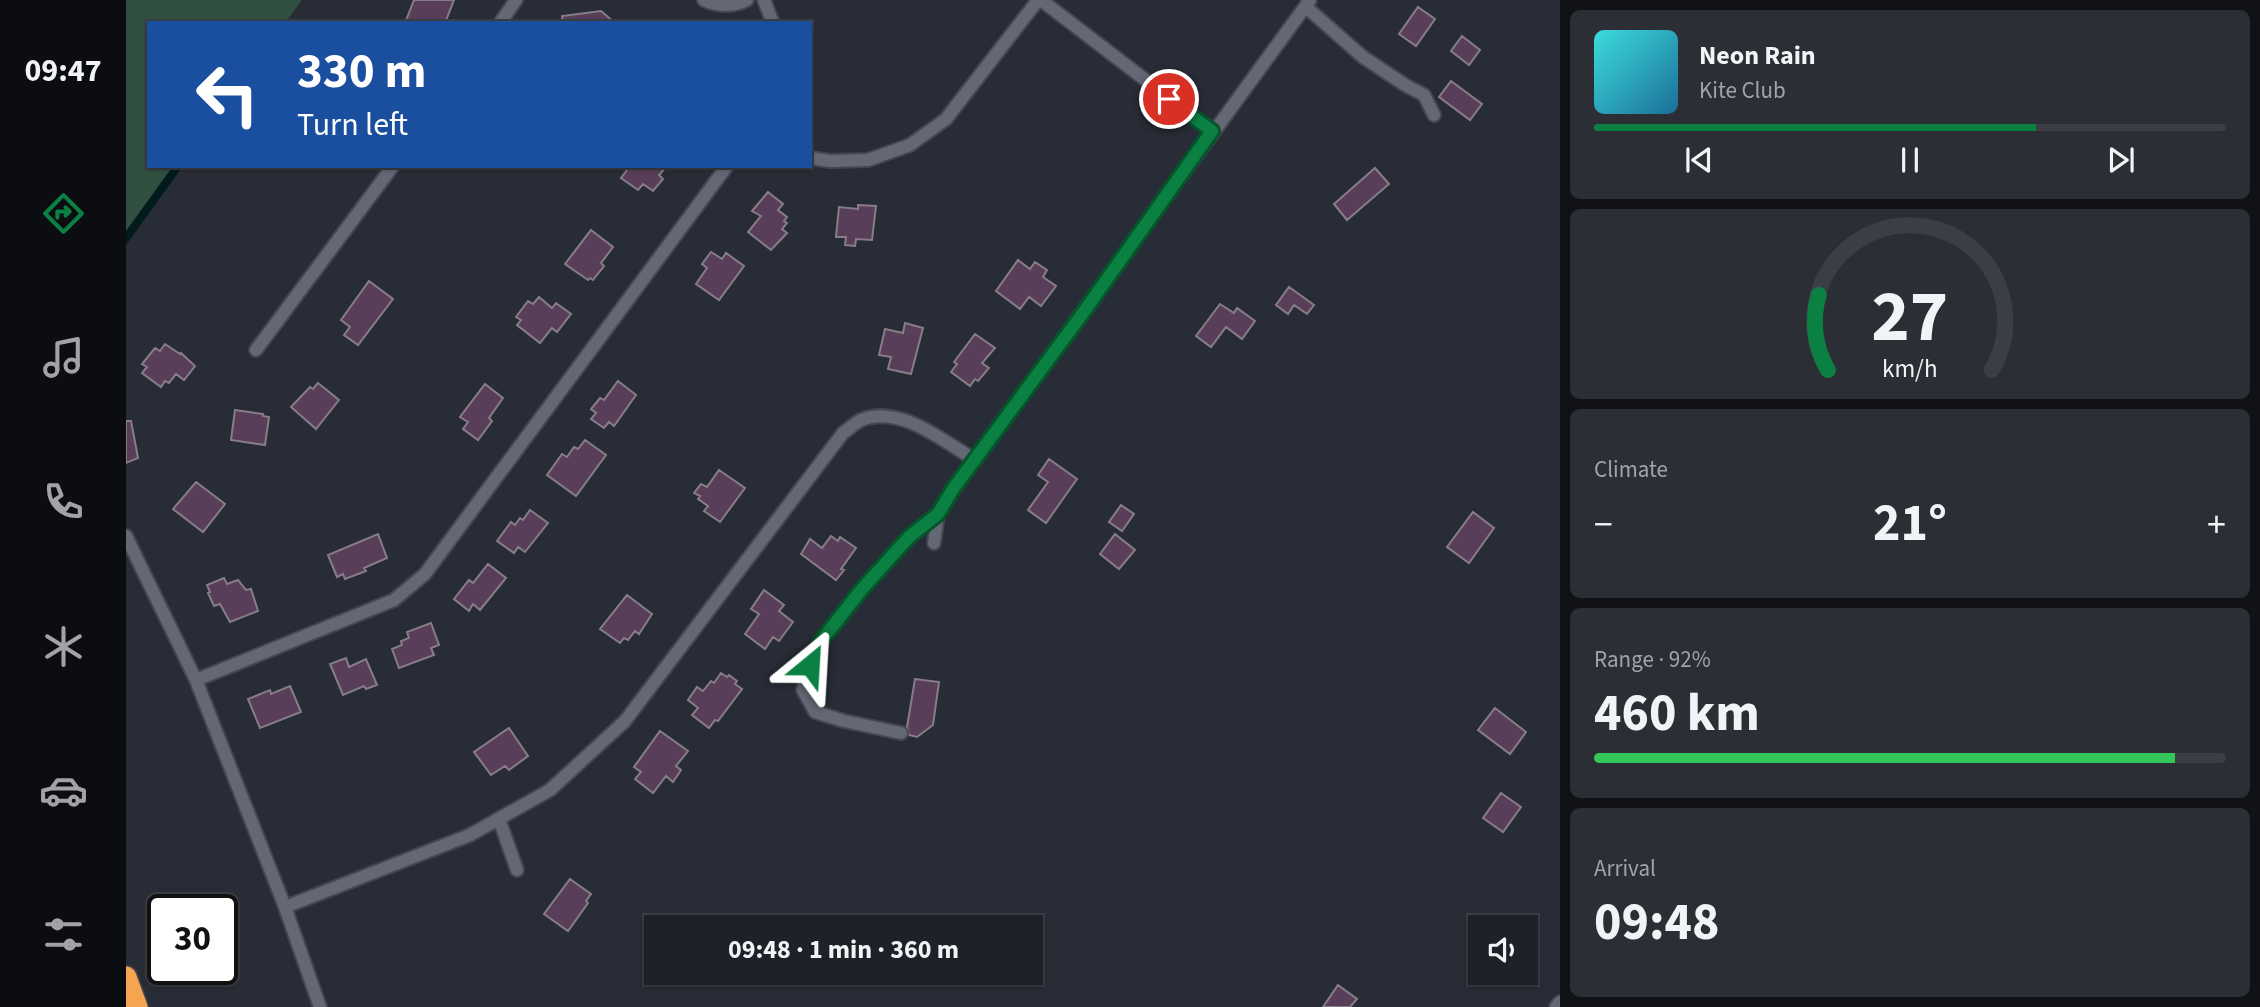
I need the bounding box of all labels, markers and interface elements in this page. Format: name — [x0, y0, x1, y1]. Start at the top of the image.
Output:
text: 330 m — [297, 37, 426, 107]
text: Neon Rain — [1699, 37, 1816, 74]
text: 09:47 — [24, 48, 102, 94]
icon: left — [182, 49, 273, 140]
pin — [1139, 69, 1199, 129]
text: Kite Club — [1699, 74, 1786, 107]
icon: arrive — [1150, 80, 1188, 118]
text: Turn left — [297, 102, 408, 148]
icon: previous — [1680, 141, 1718, 179]
icon: pause — [1891, 141, 1929, 179]
icon: next — [2102, 141, 2140, 179]
icon: directions — [39, 189, 88, 238]
text: 27 — [1872, 266, 1948, 370]
icon: music — [39, 333, 88, 382]
text: km/h — [1882, 351, 1938, 387]
text: Climate — [1594, 453, 1668, 486]
icon: phone — [39, 477, 88, 526]
text: 21° — [1873, 487, 1947, 561]
text: − — [1594, 498, 1613, 552]
text: + — [2207, 498, 2226, 552]
icon: climate — [39, 622, 88, 671]
position arrow — [773, 628, 847, 702]
text: Range · 92% — [1594, 643, 1711, 676]
text: 460 km — [1594, 677, 1760, 751]
icon: car — [39, 766, 88, 815]
text: Arrival — [1594, 852, 1656, 885]
text: 09:48 — [1594, 886, 1719, 960]
speed limit sign: 30 — [147, 894, 238, 985]
icon: filters — [39, 910, 88, 959]
map controls — [1468, 915, 1538, 985]
button: sound — [1468, 915, 1538, 985]
text: 09:48 · 1 min · 360 m — [728, 931, 959, 968]

